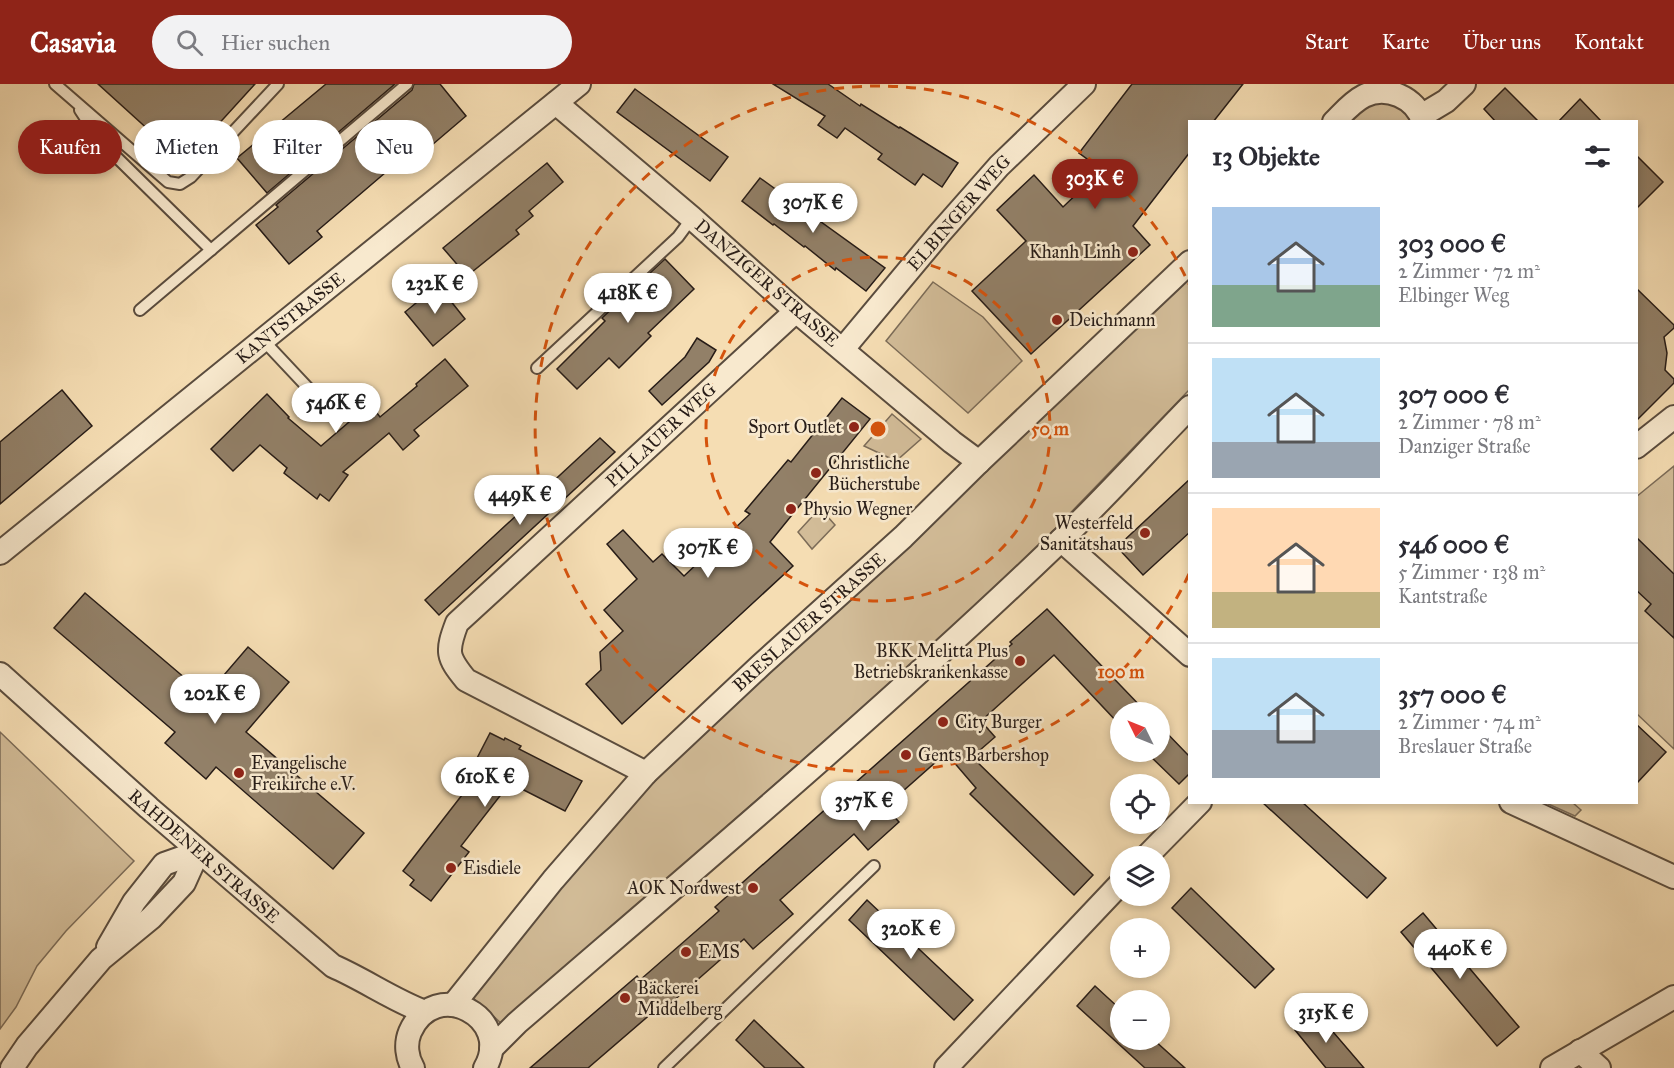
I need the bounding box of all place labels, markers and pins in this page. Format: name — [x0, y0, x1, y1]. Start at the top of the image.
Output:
pin: 303K € — [1046, 159, 1144, 210]
pin: 307K € — [764, 183, 862, 234]
place label: Khanh Linh — [1029, 241, 1121, 263]
marker: Khanh Linh — [1126, 245, 1140, 259]
pin: 232K € — [386, 264, 484, 315]
pin: 418K € — [579, 273, 677, 324]
place label: Deichmann — [1069, 309, 1156, 331]
marker: Deichmann — [1050, 313, 1064, 327]
pin: 546K € — [287, 383, 385, 434]
place label: Sport Outlet — [748, 416, 843, 438]
centre of rings — [868, 419, 888, 439]
marker: Sport Outlet — [847, 420, 861, 434]
place label: Christliche Bücherstube — [828, 452, 920, 495]
marker: Christliche Bücherstube — [809, 466, 823, 480]
pin: 449K € — [471, 475, 569, 526]
place label: Physio Wegner — [803, 498, 912, 521]
marker: Physio Wegner — [784, 502, 798, 516]
place label: Westerfeld Sanitätshaus — [1040, 512, 1133, 555]
marker: Westerfeld Sanitätshaus — [1138, 526, 1152, 540]
pin: 307K € — [659, 528, 757, 579]
place label: BKK Melitta Plus Betriebskrankenkasse — [853, 640, 1008, 683]
marker: BKK Melitta Plus Betriebskrankenkasse — [1013, 654, 1027, 668]
pin: 202K € — [166, 674, 264, 725]
place label: City Burger — [955, 711, 1042, 734]
marker: City Burger — [936, 715, 950, 729]
place label: Gents Barbershop — [918, 744, 1049, 766]
marker: Gents Barbershop — [899, 748, 913, 762]
place label: Evangelische Freikirche e.V. — [251, 752, 356, 795]
pin: 610K € — [436, 757, 534, 808]
marker: Evangelische Freikirche e.V. — [232, 766, 246, 780]
pin: 357K € — [815, 781, 913, 832]
place label: Eisdiele — [463, 857, 521, 879]
marker: Eisdiele — [444, 861, 458, 875]
place label: AOK Nordwest — [626, 877, 742, 899]
marker: AOK Nordwest — [746, 881, 760, 895]
pin: 320K € — [862, 909, 960, 960]
pin: 440K € — [1411, 929, 1509, 980]
place label: EMS — [698, 941, 740, 963]
marker: EMS — [679, 945, 693, 959]
place label: Bäckerei Middelberg — [637, 977, 723, 1021]
marker: Bäckerei Middelberg — [618, 991, 632, 1005]
pin: 315K € — [1277, 993, 1375, 1044]

